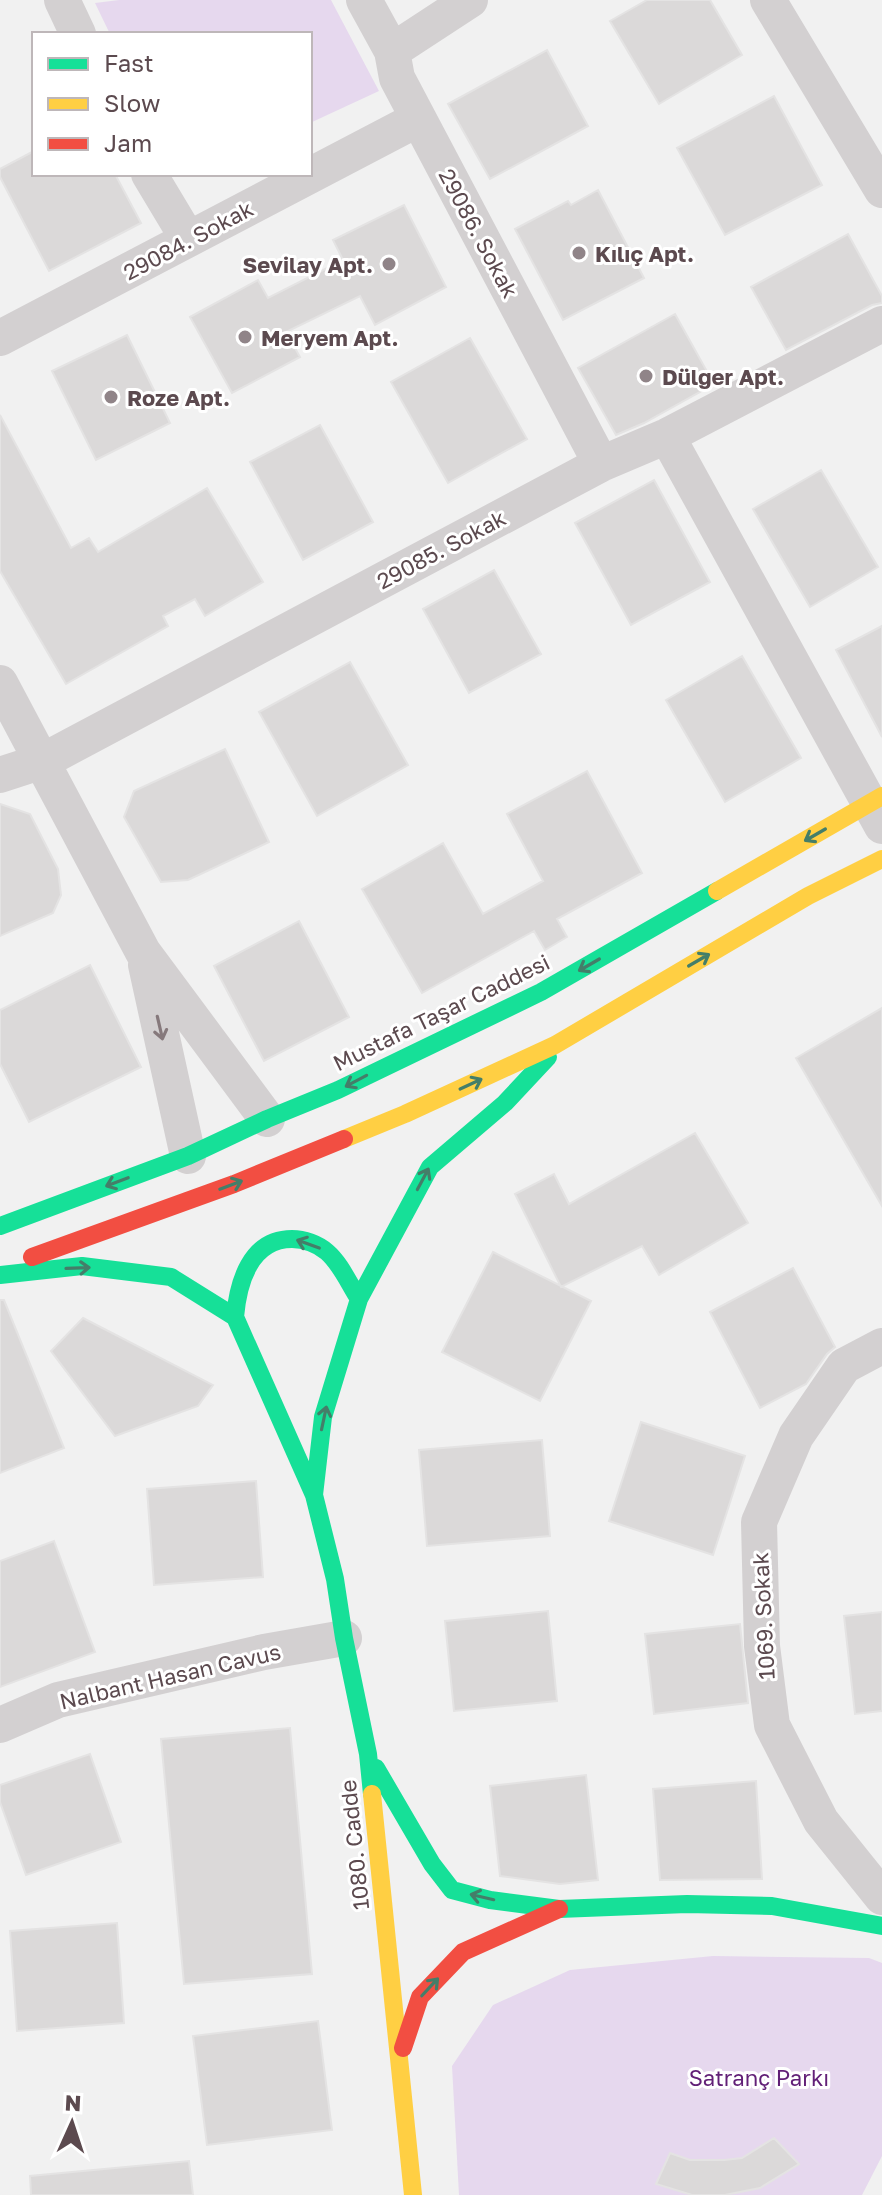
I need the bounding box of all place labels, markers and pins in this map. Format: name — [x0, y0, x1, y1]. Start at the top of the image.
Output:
place label: Kılıç Apt. — [595, 240, 694, 267]
marker: Kılıç Apt. — [570, 244, 588, 262]
place label: Sevilay Apt. — [243, 251, 373, 278]
marker: Sevilay Apt. — [380, 255, 398, 273]
place label: Meryem Apt. — [261, 324, 399, 351]
marker: Meryem Apt. — [236, 328, 254, 346]
place label: Dülger Apt. — [662, 363, 784, 390]
marker: Dülger Apt. — [637, 367, 655, 385]
place label: Roze Apt. — [127, 384, 230, 411]
marker: Roze Apt. — [102, 388, 120, 406]

